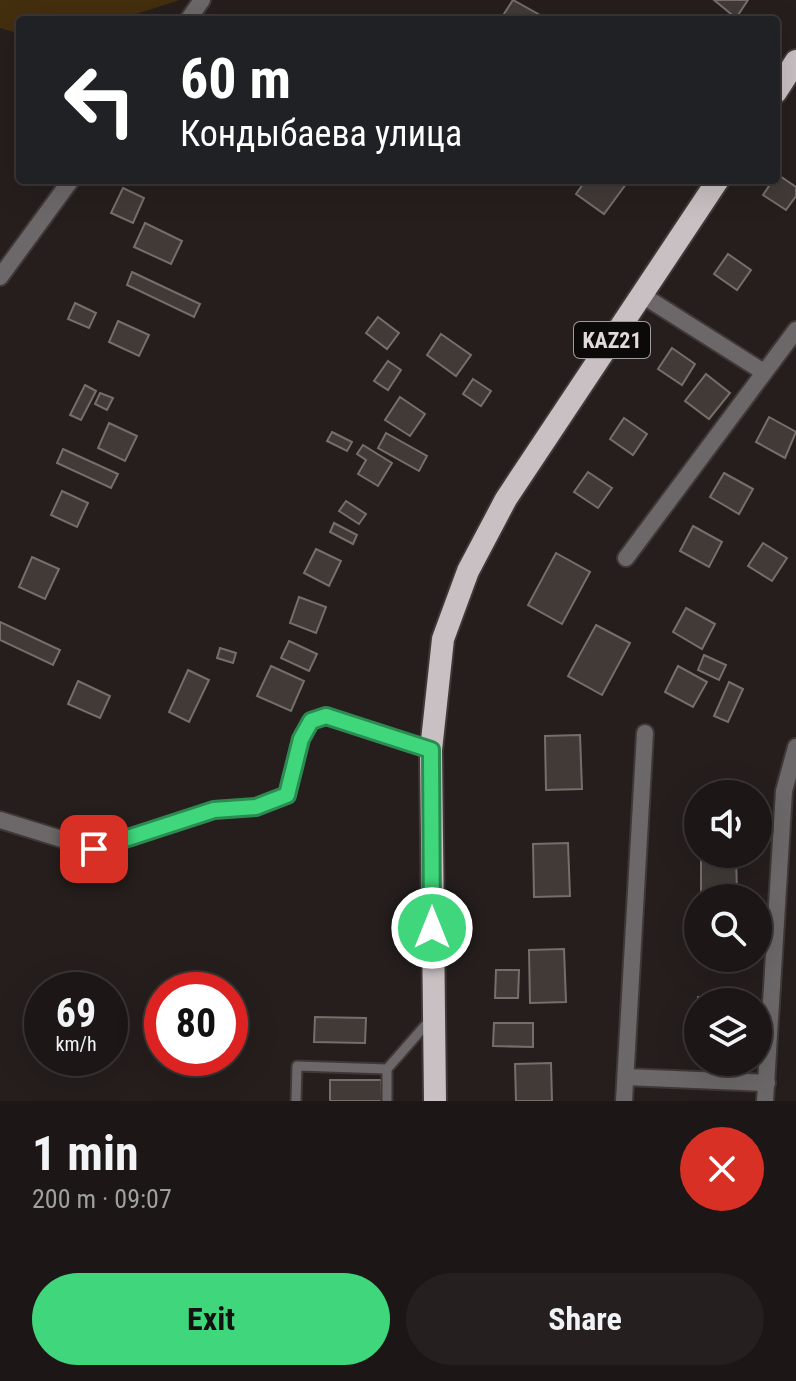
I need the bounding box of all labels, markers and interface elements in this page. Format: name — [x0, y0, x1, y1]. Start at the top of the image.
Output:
text: 60 m — [180, 46, 291, 112]
icon: left — [48, 48, 152, 152]
text: Кондыбаева улица — [180, 113, 462, 155]
road number: KAZ21 — [574, 322, 650, 358]
map controls — [684, 780, 772, 1076]
button: sound — [684, 780, 772, 868]
pin — [60, 815, 128, 883]
icon: arrive — [72, 827, 116, 871]
button: search — [684, 884, 772, 972]
position arrow — [390, 886, 474, 970]
speed limit sign: 80 — [144, 972, 248, 1076]
button: layers — [684, 988, 772, 1076]
text: 69 — [56, 990, 96, 1037]
text: km/h — [55, 1032, 97, 1056]
text: 1 min — [32, 1125, 139, 1182]
button: close — [680, 1127, 764, 1211]
text: 200 m · 09:07 — [32, 1184, 172, 1214]
button: Exit — [32, 1273, 390, 1365]
button: Share — [406, 1273, 764, 1365]

